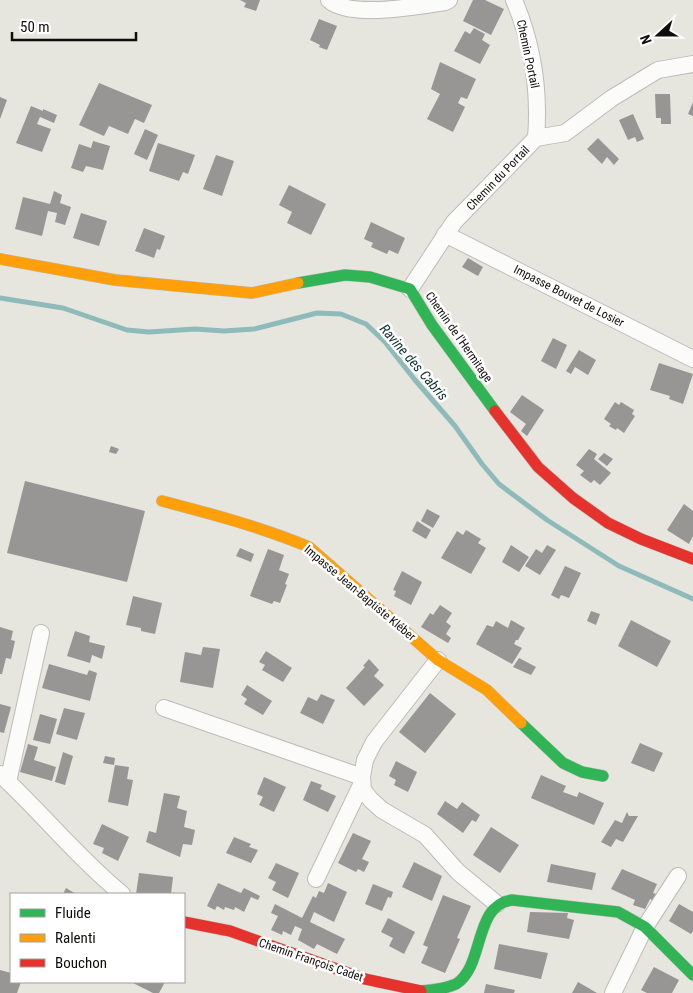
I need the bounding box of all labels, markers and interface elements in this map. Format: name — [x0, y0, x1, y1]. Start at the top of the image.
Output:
scale bar — [12, 10, 136, 42]
north arrow — [633, 10, 683, 60]
text: 50 m — [20, 18, 50, 36]
street label: Chemin Portail — [514, 18, 542, 90]
text: N — [637, 33, 655, 47]
street label: Chemin du Portail — [464, 143, 532, 213]
street label: Impasse Bouvet de Losier — [511, 262, 627, 330]
street label: Chemin de l'Hermitage — [423, 289, 496, 385]
water label: Ravine des Cabris — [377, 321, 451, 403]
street label: Impasse Jean-Baptiste Kléber — [301, 542, 419, 644]
legend — [10, 893, 185, 983]
text: Fluide — [55, 904, 91, 922]
text: Ralenti — [55, 929, 96, 947]
street label: Chemin François Cadet — [257, 936, 365, 985]
text: Bouchon — [55, 954, 107, 972]

